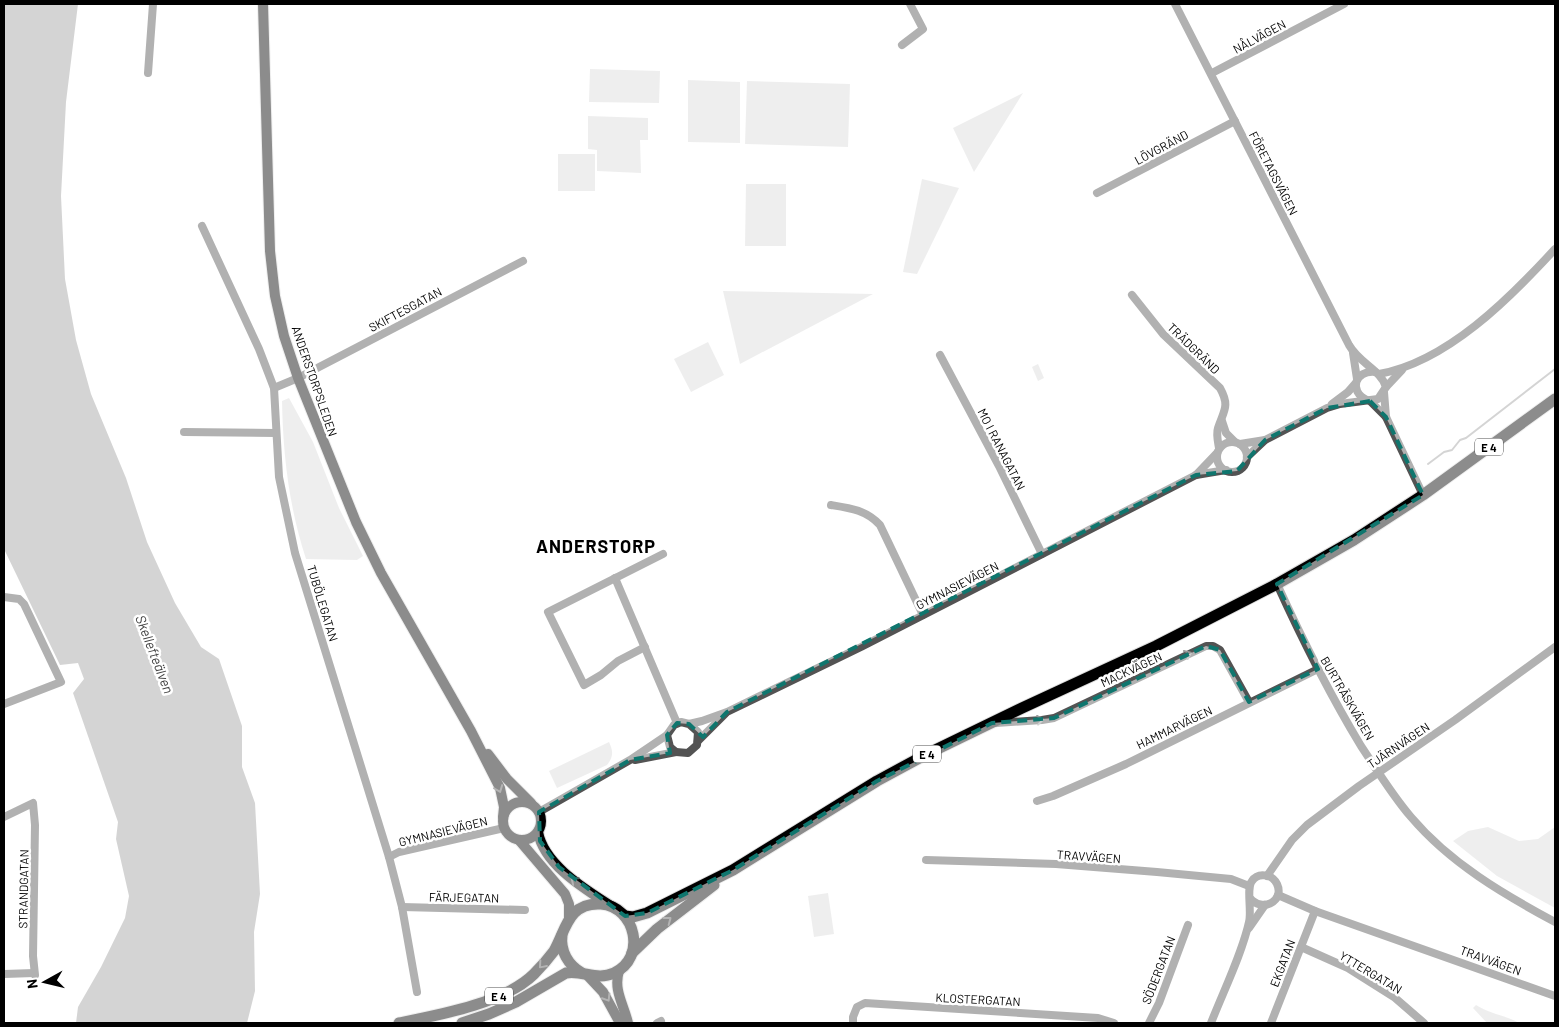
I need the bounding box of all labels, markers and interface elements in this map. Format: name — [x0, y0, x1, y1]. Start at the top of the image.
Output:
street label: NÅLVÄGEN — [1230, 16, 1288, 56]
street label: LÖVGRÄND — [1132, 127, 1190, 167]
street label: FÖRETAGSVÄGEN — [1247, 129, 1301, 217]
street label: SKIFTESGATAN — [366, 284, 444, 334]
street label: TRÄDGRÄND — [1165, 320, 1223, 376]
street label: ANDERSTORPSLEDEN — [289, 324, 341, 438]
street label: MO I RANAGATAN — [975, 406, 1029, 492]
road number: E 4 — [1475, 438, 1503, 456]
district label: ANDERSTORP — [536, 535, 656, 557]
street label: GYMNASIEVÄGEN — [913, 558, 1001, 612]
street label: TUBÖLEGATAN — [305, 563, 341, 643]
water label: Skellefteälven — [132, 612, 178, 696]
street label: MACKVÄGEN — [1098, 649, 1164, 689]
one-way arrow — [1183, 650, 1192, 660]
street label: BURTRÄSKVÄGEN — [1318, 654, 1378, 742]
street label: HAMMARVÄGEN — [1134, 703, 1214, 751]
one-way arrow — [1037, 715, 1045, 726]
street label: TJÄRNVÄGEN — [1364, 719, 1432, 771]
road number: E 4 — [913, 746, 941, 762]
one-way arrow — [493, 784, 503, 793]
street label: GYMNASIEVÄGEN — [397, 813, 489, 849]
street label: TRAVVÄGEN — [1056, 847, 1122, 865]
street label: STRANDGATAN — [15, 849, 31, 929]
one-way arrow — [571, 877, 580, 886]
street label: FÄRJEGATAN — [429, 889, 499, 905]
one-way arrow — [662, 917, 672, 926]
street label: SÖDERGATAN — [1139, 934, 1177, 1006]
street label: EKGATAN — [1267, 937, 1297, 989]
street label: TRAVVÄGEN — [1458, 942, 1524, 978]
street label: YTTERGATAN — [1337, 948, 1405, 996]
north arrow — [20, 957, 70, 1007]
one-way arrow — [539, 960, 548, 969]
text: N — [23, 978, 41, 990]
road number: E 4 — [485, 988, 513, 1004]
street label: KLOSTERGATAN — [935, 990, 1021, 1008]
one-way arrow — [600, 992, 610, 1001]

